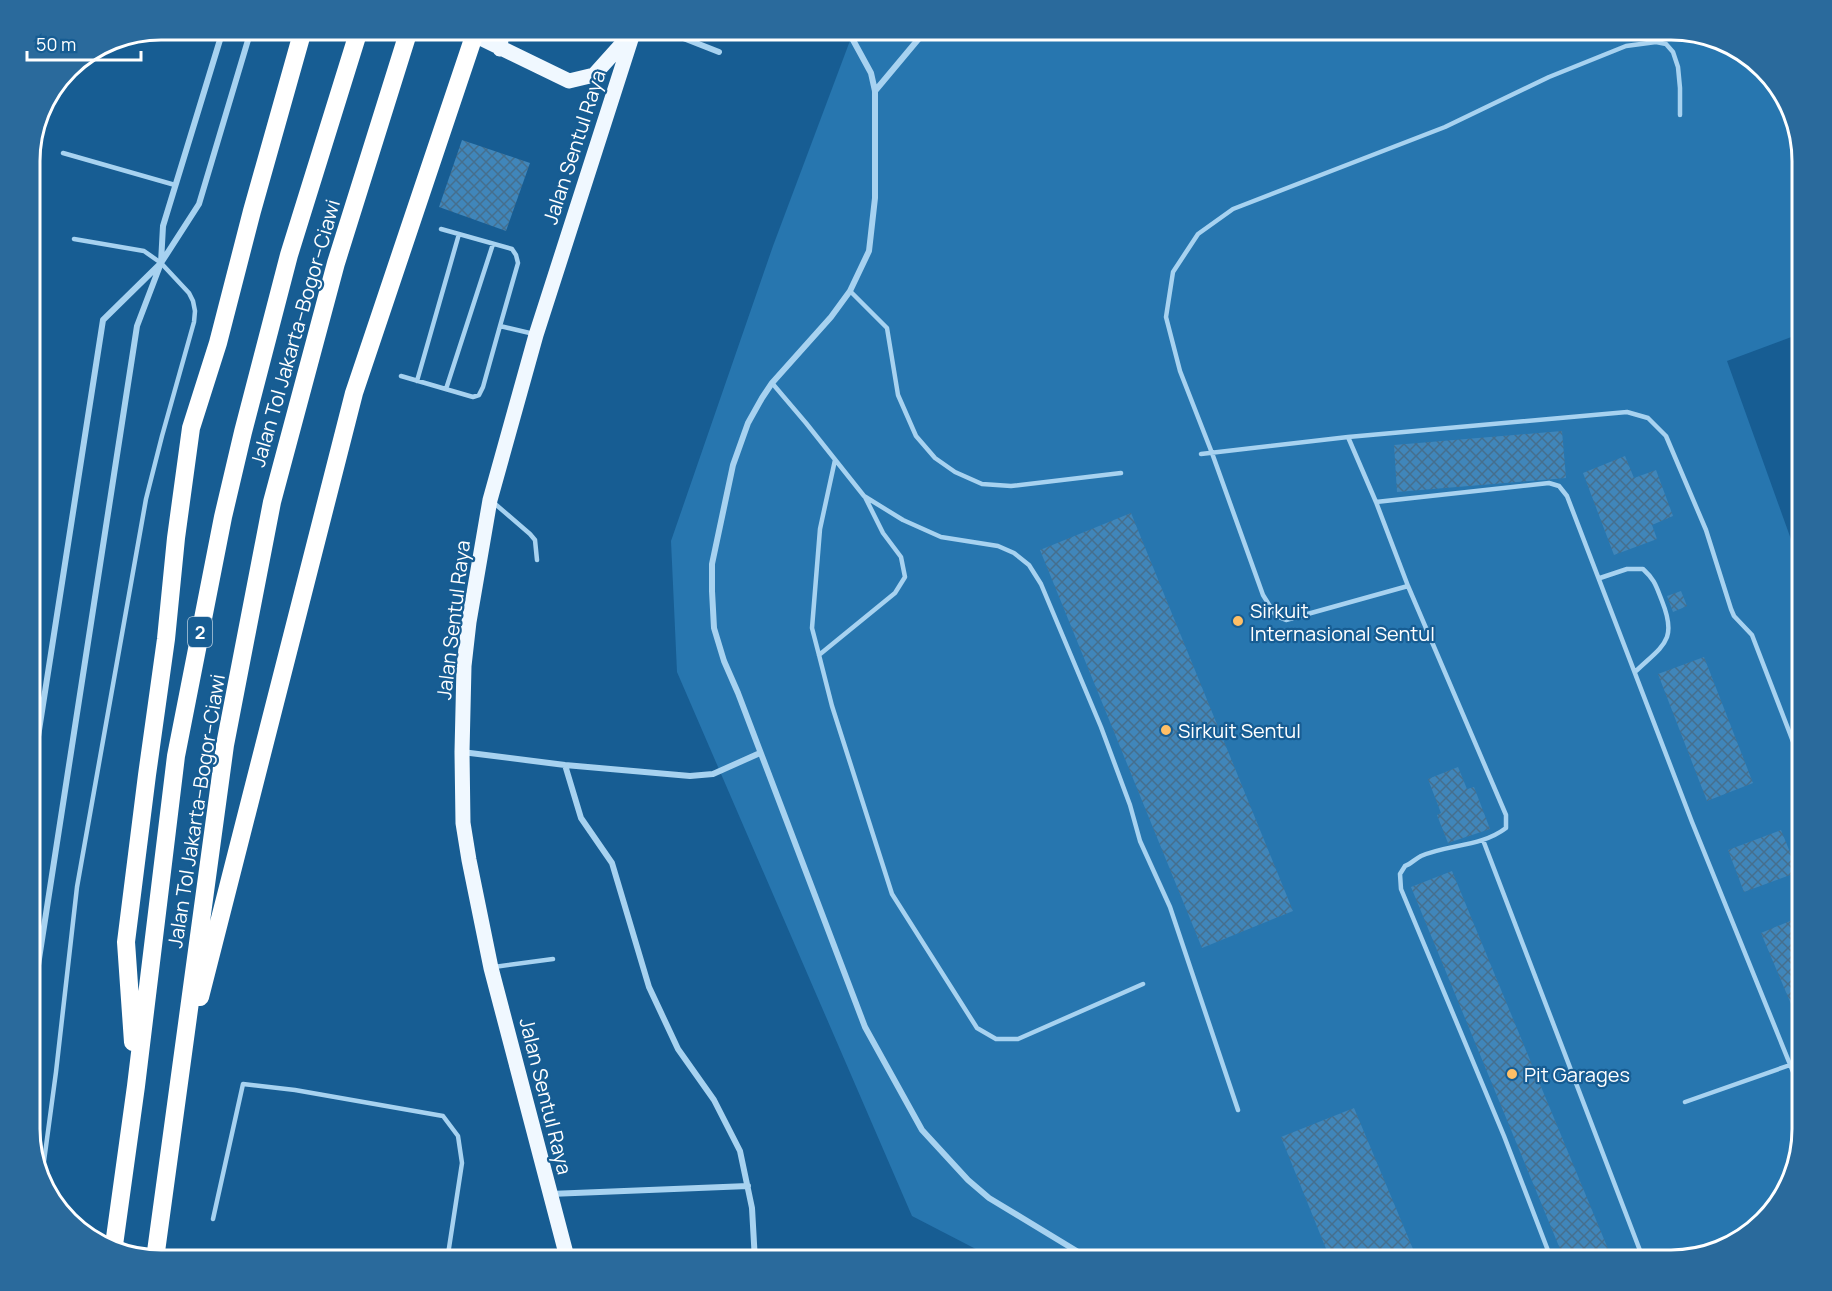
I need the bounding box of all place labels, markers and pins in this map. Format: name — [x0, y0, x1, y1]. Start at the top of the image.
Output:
place label: Sirkuit Internasional Sentul — [1250, 597, 1435, 647]
marker: Sirkuit Internasional Sentul — [1231, 614, 1245, 628]
place label: Sirkuit Sentul — [1178, 717, 1301, 744]
marker: Sirkuit Sentul — [1159, 723, 1173, 737]
place label: Pit Garages — [1524, 1061, 1630, 1088]
marker: Pit Garages — [1505, 1067, 1519, 1081]

